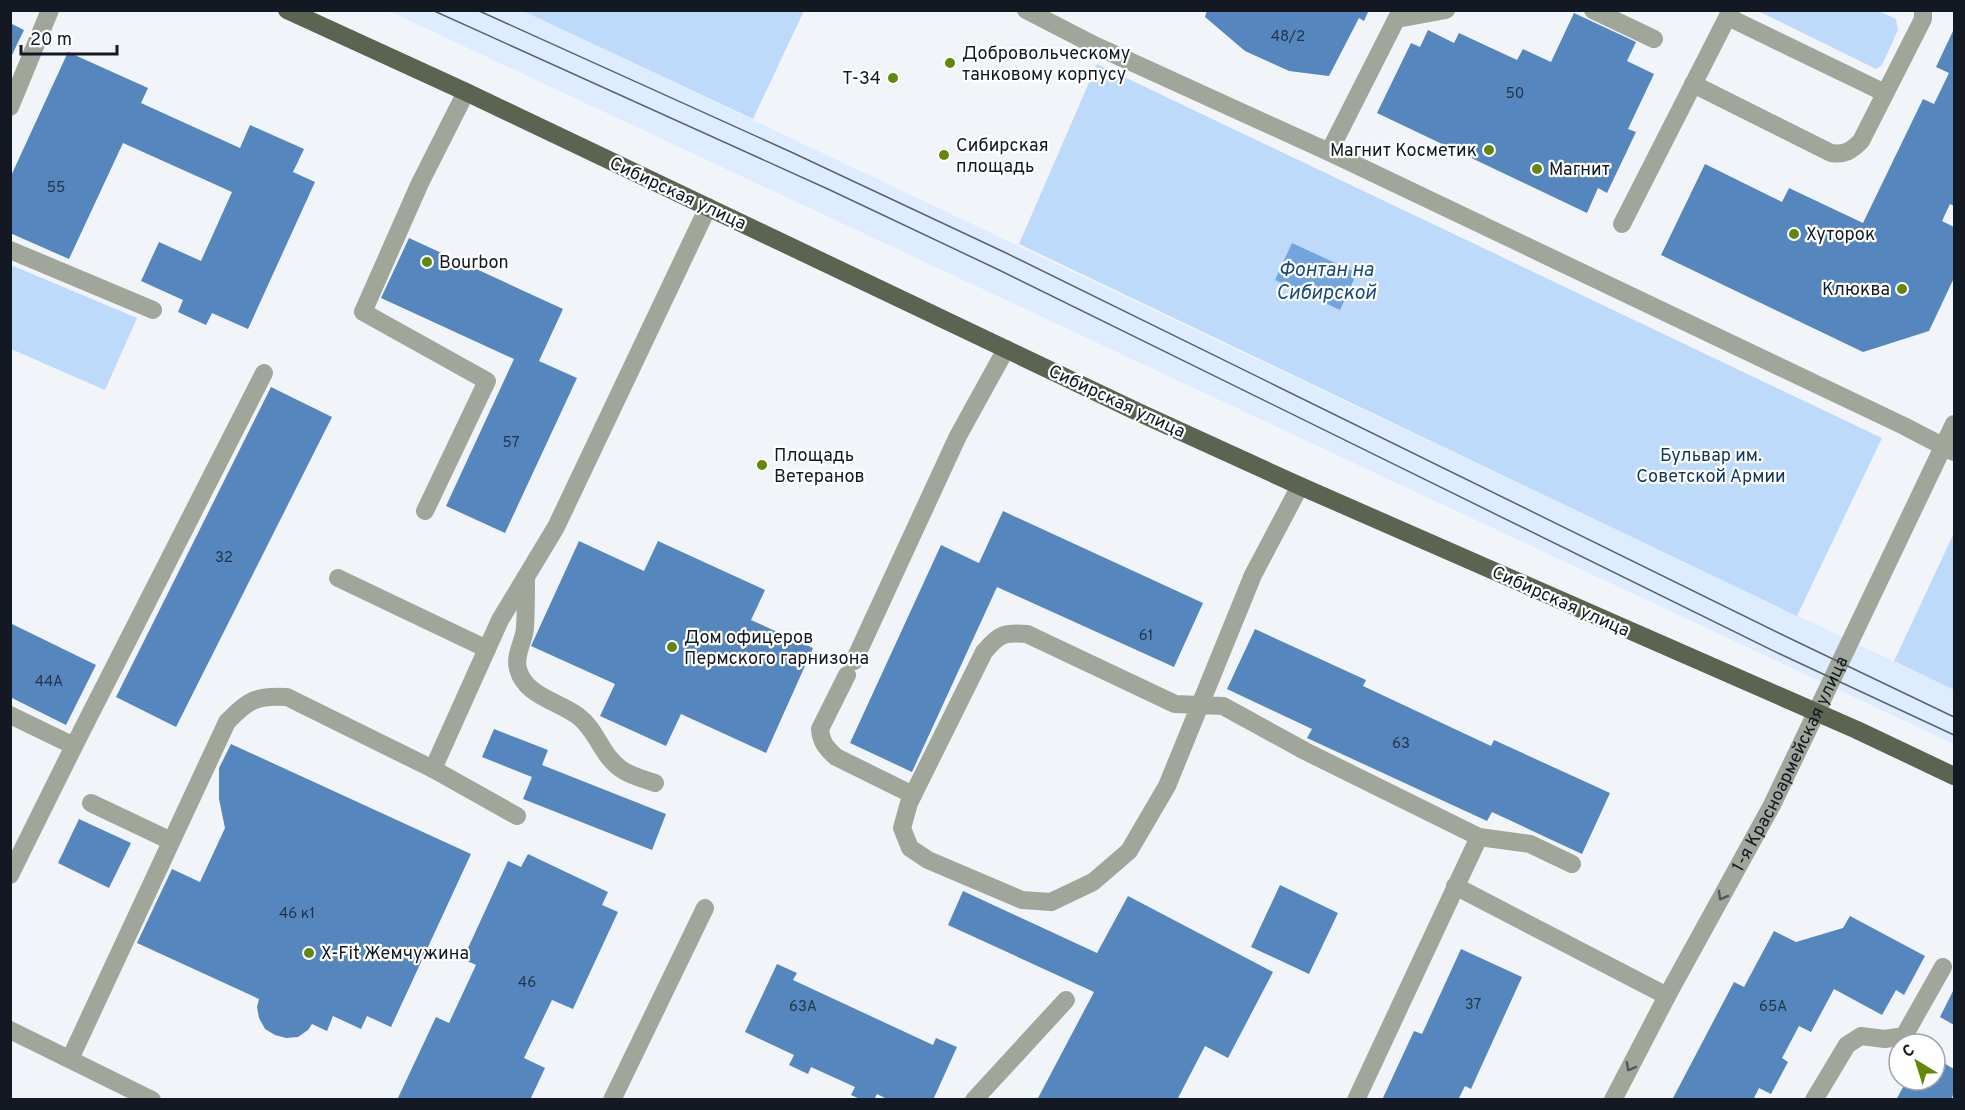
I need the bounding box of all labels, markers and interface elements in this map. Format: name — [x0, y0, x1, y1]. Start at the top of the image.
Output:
scale bar — [21, 18, 117, 56]
house number: 48/2 — [1271, 28, 1305, 47]
text: 20 m — [30, 29, 72, 52]
place label: Добровольческому танковому корпусу — [962, 43, 1130, 87]
marker: Добровольческому танковому корпусу — [943, 56, 957, 70]
place label: T-34 — [842, 68, 881, 91]
marker: T-34 — [886, 71, 900, 85]
house number: 50 — [1506, 85, 1524, 104]
place label: Сибирская площадь — [956, 135, 1049, 179]
place label: Магнит Косметик — [1330, 140, 1477, 163]
marker: Магнит Косметик — [1482, 143, 1496, 157]
marker: Сибирская площадь — [937, 148, 951, 162]
street label: Сибирская улица — [605, 153, 750, 236]
place label: Магнит — [1549, 159, 1610, 182]
marker: Магнит — [1530, 162, 1544, 176]
house number: 55 — [47, 179, 65, 198]
place label: Хуторок — [1806, 224, 1875, 247]
marker: Хуторок — [1787, 227, 1801, 241]
place label: Bourbon — [439, 252, 509, 275]
marker: Bourbon — [420, 255, 434, 269]
water label: Фонтан на Сибирской — [1276, 258, 1378, 307]
place label: Клюква — [1822, 279, 1890, 302]
marker: Клюква — [1895, 282, 1909, 296]
street label: Сибирская улица — [1044, 361, 1189, 444]
house number: 57 — [503, 434, 520, 453]
place label: Площадь Ветеранов — [774, 445, 865, 489]
park label: Бульвар им. Советской Армии — [1636, 445, 1786, 489]
marker: Площадь Ветеранов — [755, 458, 769, 472]
house number: 32 — [215, 549, 233, 568]
street label: Сибирская улица — [1488, 562, 1633, 643]
place label: Дом офицеров Пермского гарнизона — [684, 627, 869, 671]
house number: 61 — [1139, 627, 1153, 646]
marker: Дом офицеров Пермского гарнизона — [665, 640, 679, 654]
street label: 1-я Красноармейская улица — [1727, 653, 1854, 876]
house number: 44А — [35, 673, 63, 692]
house number: 63 — [1392, 735, 1410, 754]
one-way arrow — [1718, 889, 1729, 900]
house number: 46 к1 — [279, 905, 315, 924]
place label: X-Fit Жемчужина — [321, 943, 469, 966]
marker: X-Fit Жемчужина — [302, 946, 316, 960]
house number: 46 — [518, 974, 536, 993]
house number: 37 — [1465, 996, 1482, 1015]
house number: 63А — [789, 998, 817, 1017]
house number: 65А — [1759, 998, 1787, 1017]
north arrow — [1887, 1032, 1947, 1092]
text: С — [1899, 1041, 1919, 1063]
one-way arrow — [1626, 1061, 1637, 1072]

